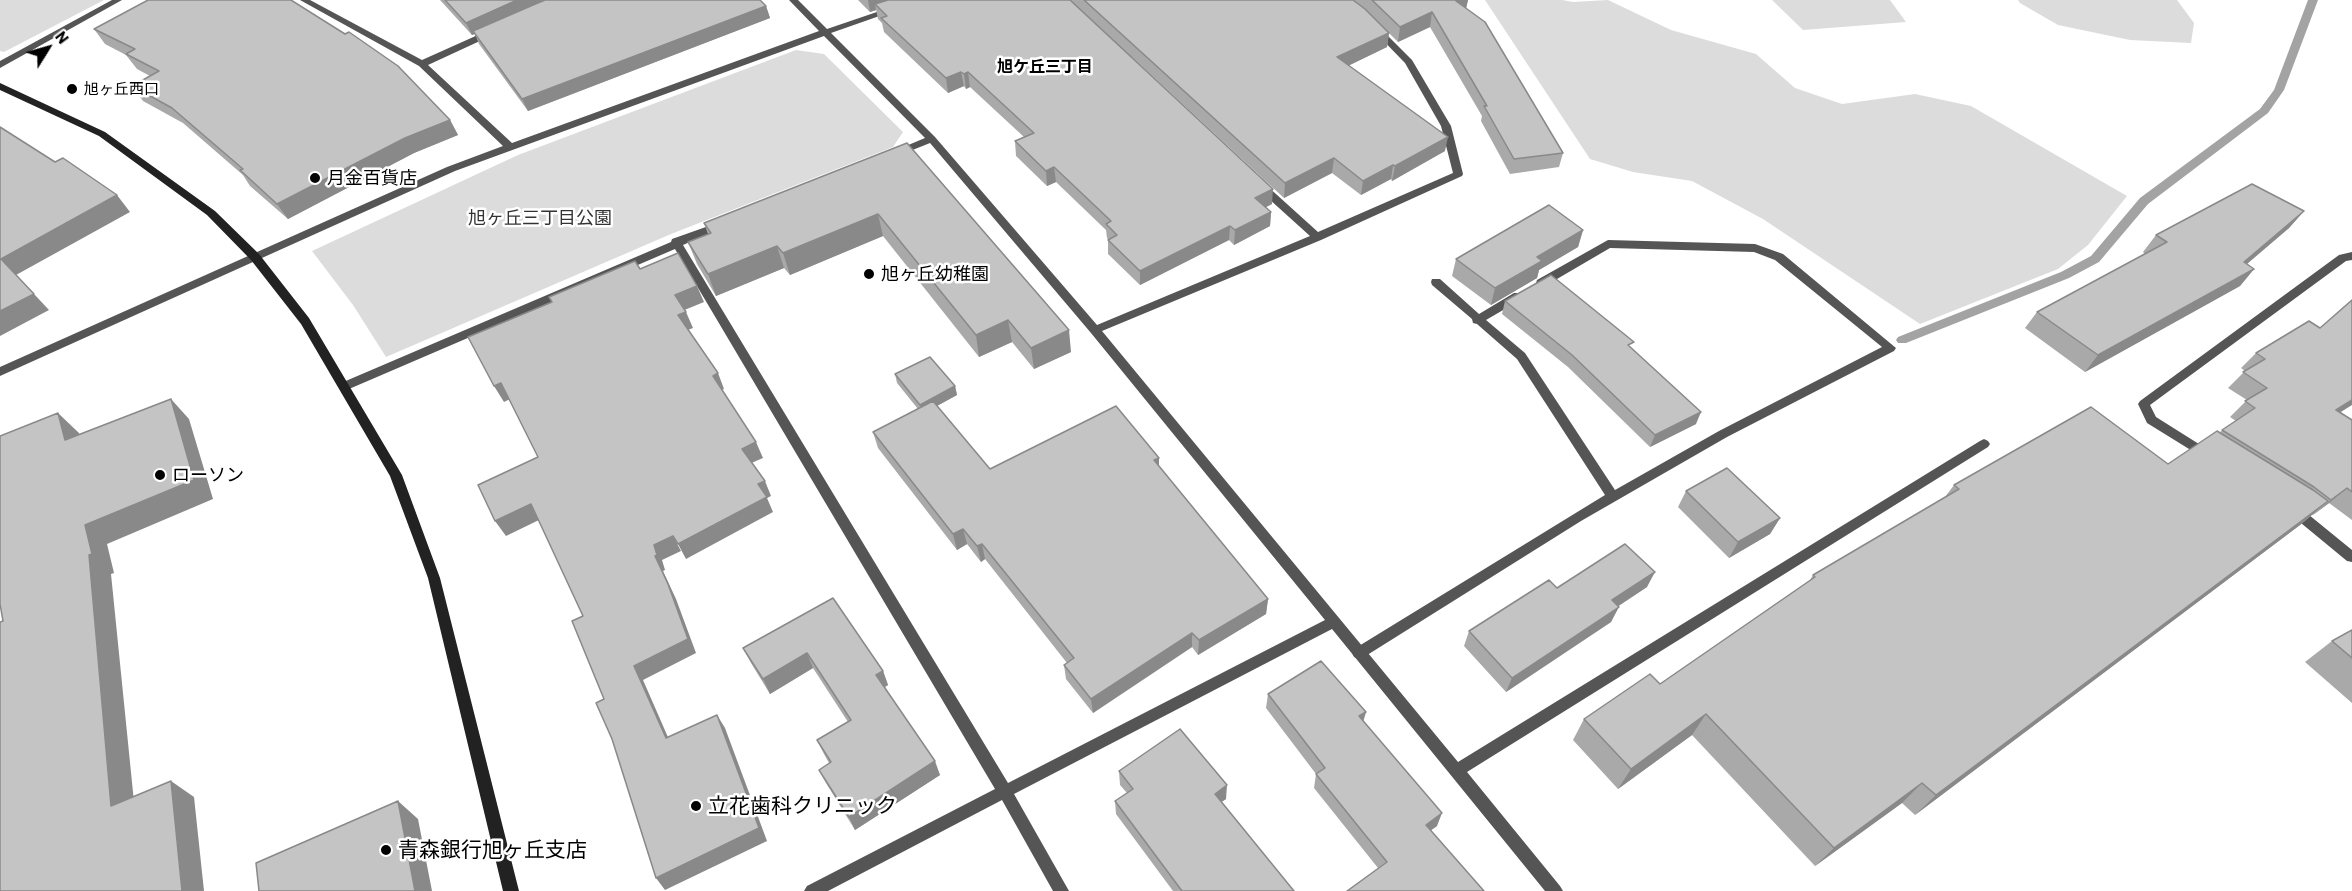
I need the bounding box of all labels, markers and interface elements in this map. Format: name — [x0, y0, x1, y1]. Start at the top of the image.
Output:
north arrow — [18, 18, 78, 78]
text: N — [52, 27, 74, 47]
district label: 旭ケ丘三丁目 — [997, 57, 1093, 77]
place label: 旭ヶ丘西口 — [84, 80, 159, 98]
marker: 旭ヶ丘西口 — [65, 82, 79, 96]
place label: 月金百貨店 — [327, 167, 417, 189]
marker: 月金百貨店 — [308, 171, 322, 185]
park label: 旭ヶ丘三丁目公園 — [468, 207, 612, 229]
place label: 旭ヶ丘幼稚園 — [881, 263, 989, 285]
marker: 旭ヶ丘幼稚園 — [862, 267, 876, 281]
place label: ローソン — [172, 464, 244, 486]
marker: ローソン — [153, 468, 167, 482]
place label: 立花歯科クリニック — [708, 793, 897, 819]
marker: 立花歯科クリニック — [689, 799, 703, 813]
place label: 青森銀行旭ヶ丘支店 — [398, 837, 587, 863]
marker: 青森銀行旭ヶ丘支店 — [379, 843, 393, 857]

